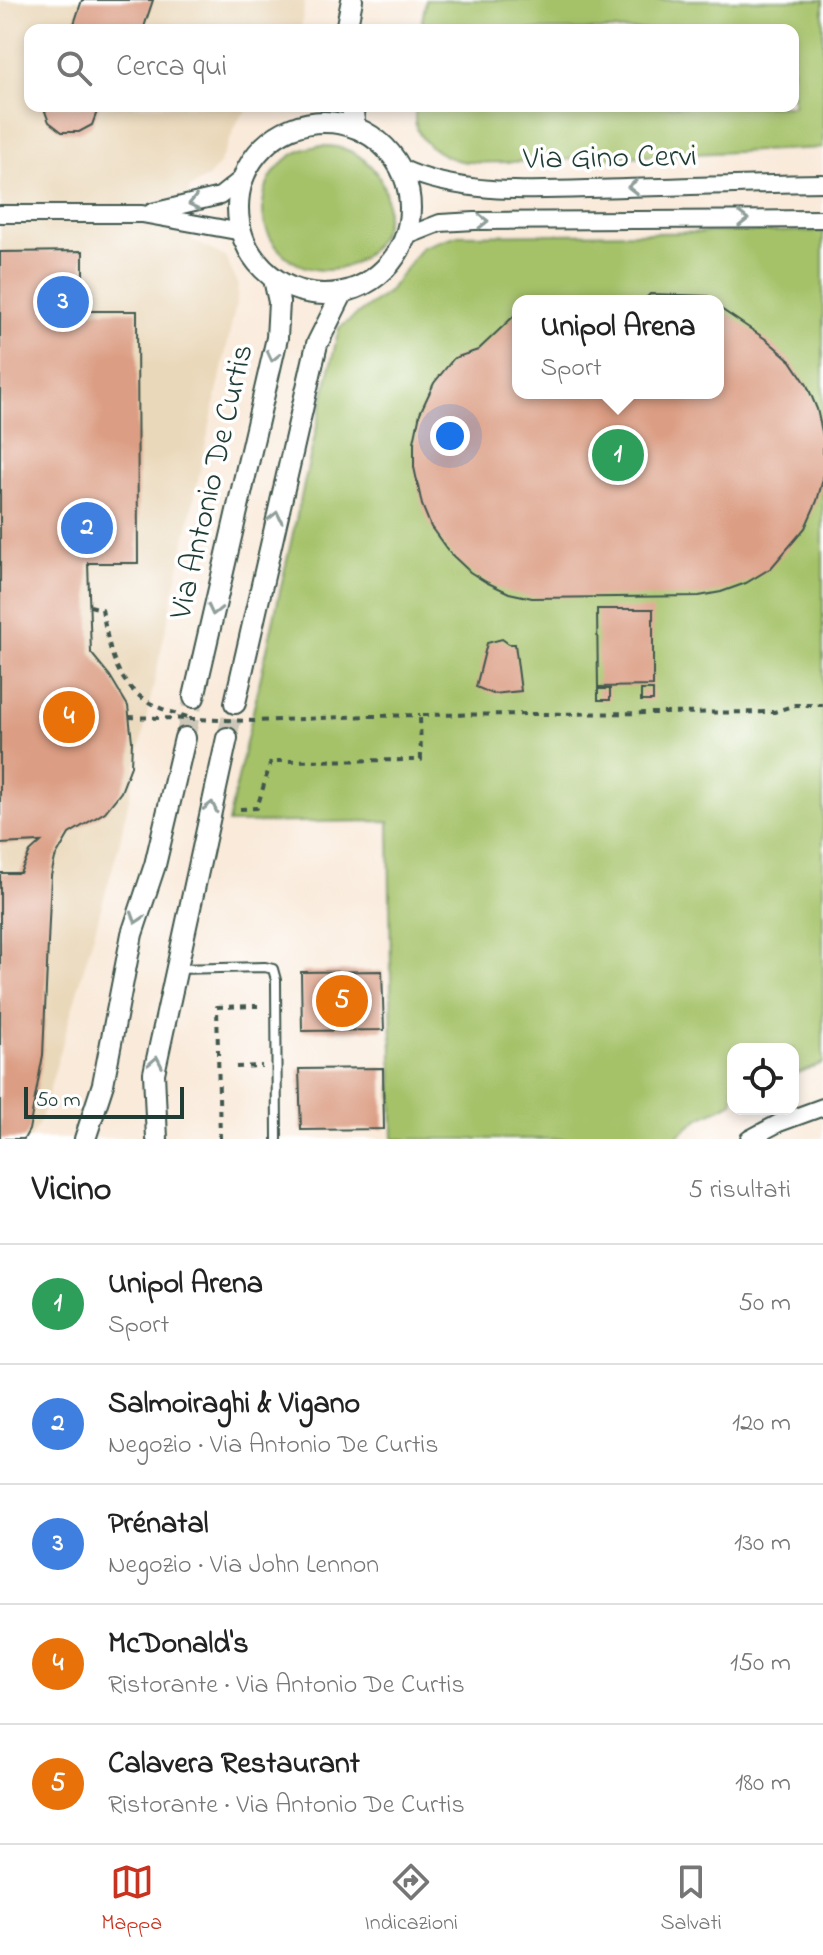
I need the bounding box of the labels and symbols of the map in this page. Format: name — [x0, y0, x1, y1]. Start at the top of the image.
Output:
street label: Via Gino Cervi — [522, 134, 697, 184]
one-way arrow — [626, 179, 639, 196]
one-way arrow — [188, 194, 201, 211]
one-way arrow — [737, 210, 750, 228]
one-way arrow — [477, 212, 490, 229]
pin: 3 — [37, 272, 89, 332]
street label: Via Antonio De Curtis — [158, 340, 268, 625]
one-way arrow — [265, 349, 282, 363]
your location — [430, 416, 470, 456]
pin: 1 — [592, 425, 644, 485]
pin: 2 — [61, 498, 113, 558]
one-way arrow — [267, 511, 284, 525]
one-way arrow — [206, 602, 223, 616]
pin: 4 — [43, 687, 95, 747]
one-way arrow — [202, 801, 219, 815]
one-way arrow — [130, 910, 146, 924]
pin: 5 — [316, 971, 368, 1031]
one-way arrow — [147, 1055, 164, 1068]
scale bar — [24, 1083, 184, 1119]

